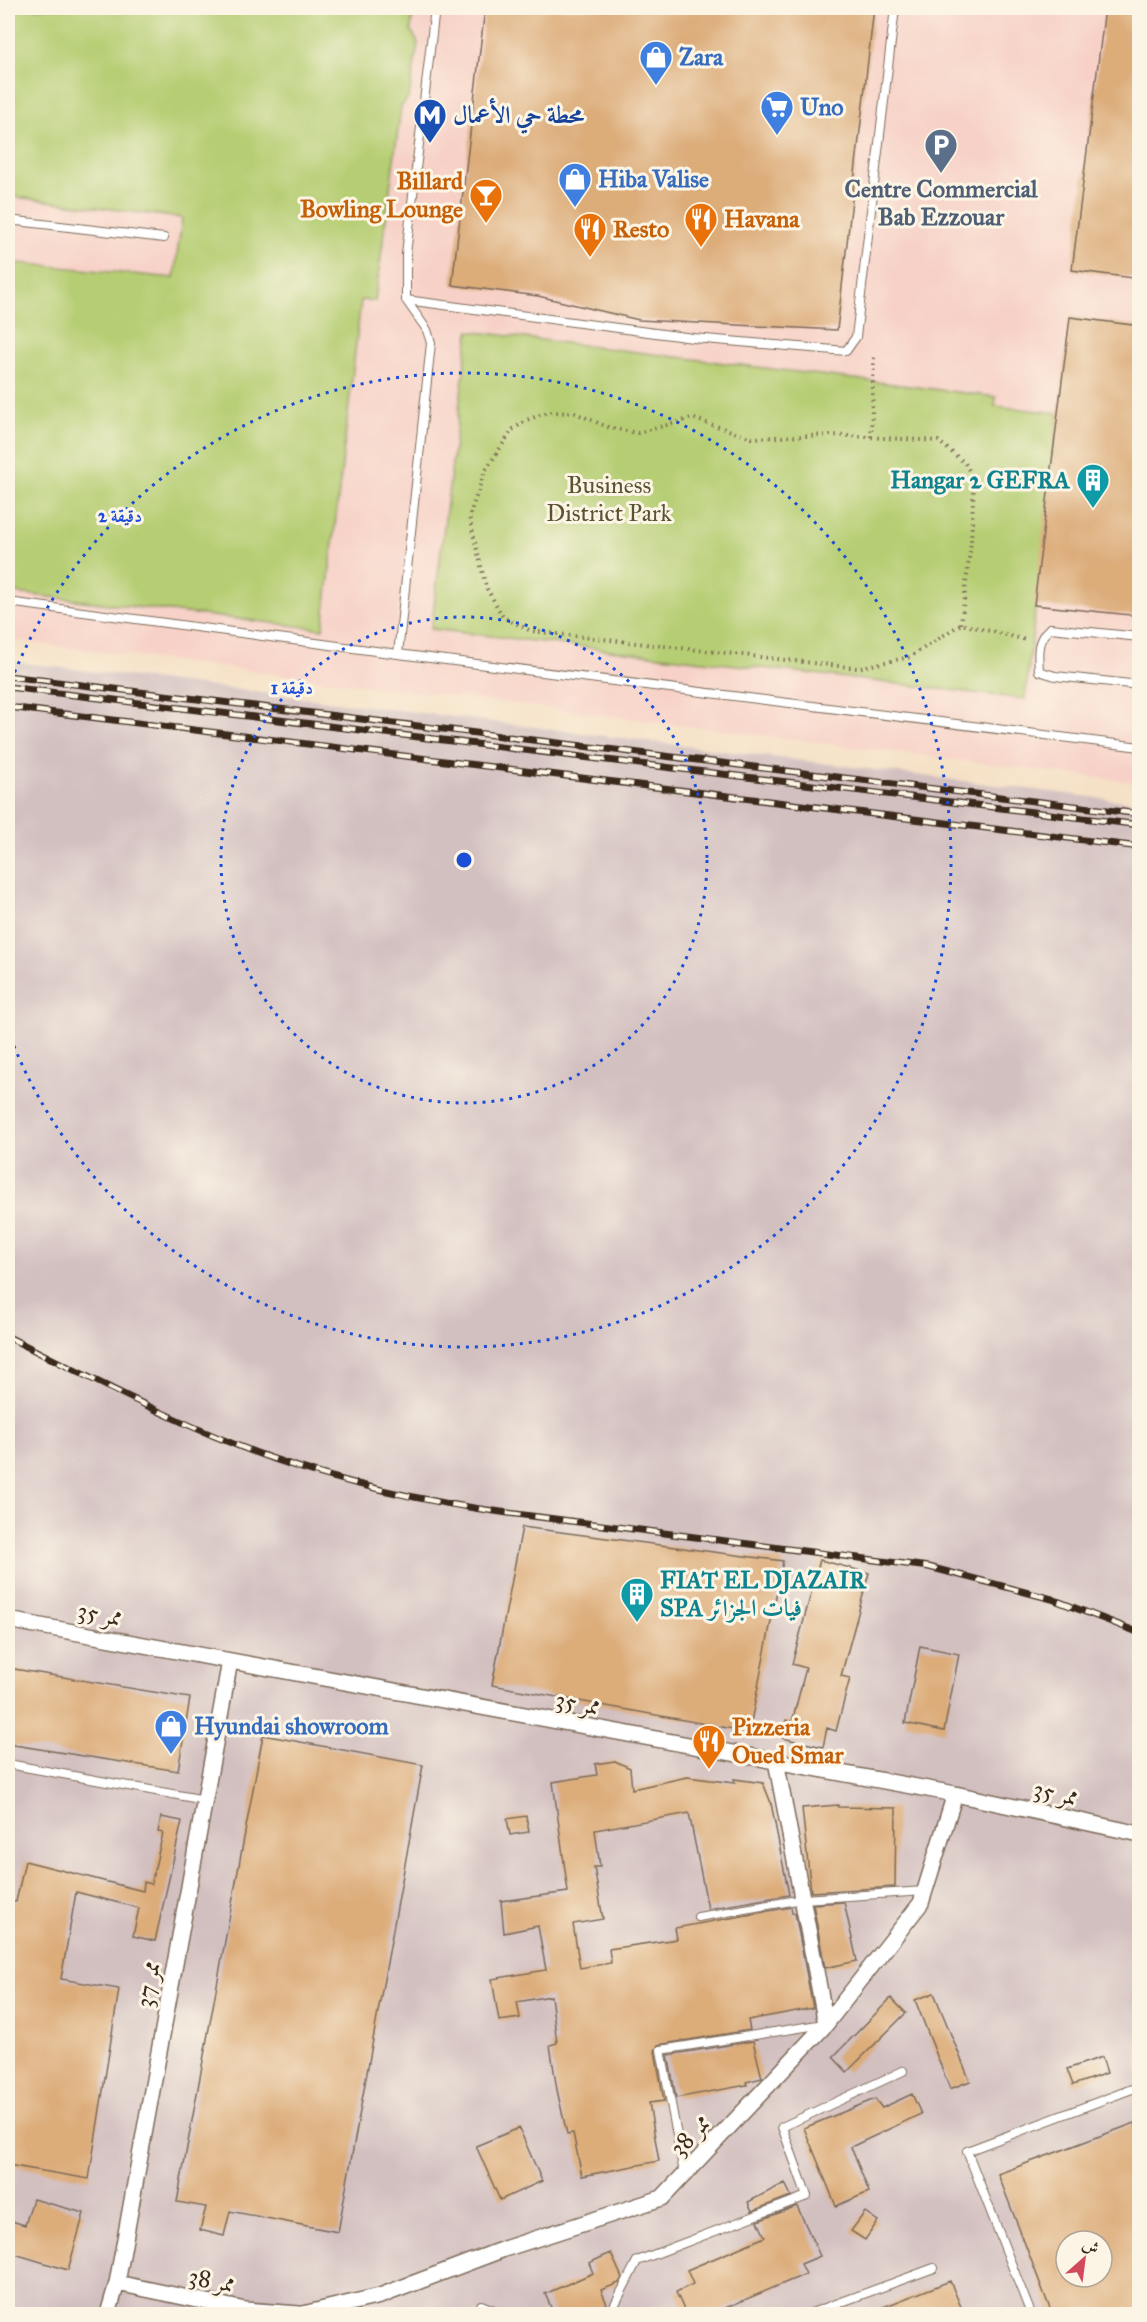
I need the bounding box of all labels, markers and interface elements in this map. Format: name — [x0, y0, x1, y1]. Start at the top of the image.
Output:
shop icon: Zara — [638, 39, 674, 86]
place label: Zara — [679, 42, 724, 72]
supermarket icon: Uno — [759, 89, 795, 136]
place label: Uno — [800, 92, 844, 122]
metro station icon: محطة حي الأعمال — [412, 97, 448, 144]
place label: محطة حي الأعمال — [453, 97, 584, 134]
parking icon: Centre Commercial Bab Ezzouar — [923, 127, 959, 174]
shop icon: Hiba Valise — [557, 161, 593, 208]
place label: Hiba Valise — [598, 164, 709, 194]
place label: Billard Bowling Lounge — [300, 166, 464, 224]
place label: Centre Commercial Bab Ezzouar — [845, 174, 1038, 232]
bar icon: Billard Bowling Lounge — [468, 177, 504, 224]
restaurant icon: Havana — [683, 201, 719, 248]
place label: Havana — [724, 204, 800, 234]
restaurant icon: Resto — [572, 211, 608, 258]
place label: Resto — [613, 214, 669, 244]
building icon: Hangar 2 GEFRA — [1075, 462, 1111, 509]
place label: Hangar 2 GEFRA — [890, 465, 1071, 495]
park label: Business District Park — [546, 470, 673, 528]
text: 2 دقيقة — [98, 505, 142, 527]
text: 1 دقيقة — [271, 677, 313, 699]
centre of rings — [454, 850, 474, 870]
place label: FIAT EL DJAZAIR SPA فيات الجزائر — [660, 1565, 867, 1623]
building icon: FIAT EL DJAZAIR SPA فيات الجزائر — [619, 1576, 655, 1623]
street label: ممر 35 — [75, 1595, 125, 1633]
street label: ممر 35 — [553, 1684, 603, 1722]
shop icon: Hyundai showroom — [153, 1708, 189, 1755]
place label: Hyundai showroom — [194, 1711, 389, 1741]
place label: Pizzeria Oued Smar — [732, 1712, 844, 1770]
restaurant icon: Pizzeria Oued Smar — [691, 1723, 727, 1770]
street label: ممر 35 — [1031, 1774, 1081, 1812]
street label: ممر 37 — [129, 1958, 167, 2010]
street label: ممر 38 — [663, 2108, 717, 2162]
north arrow — [1054, 2229, 1114, 2289]
text: ش — [1079, 2234, 1102, 2258]
street label: ممر 38 — [186, 2261, 238, 2299]

